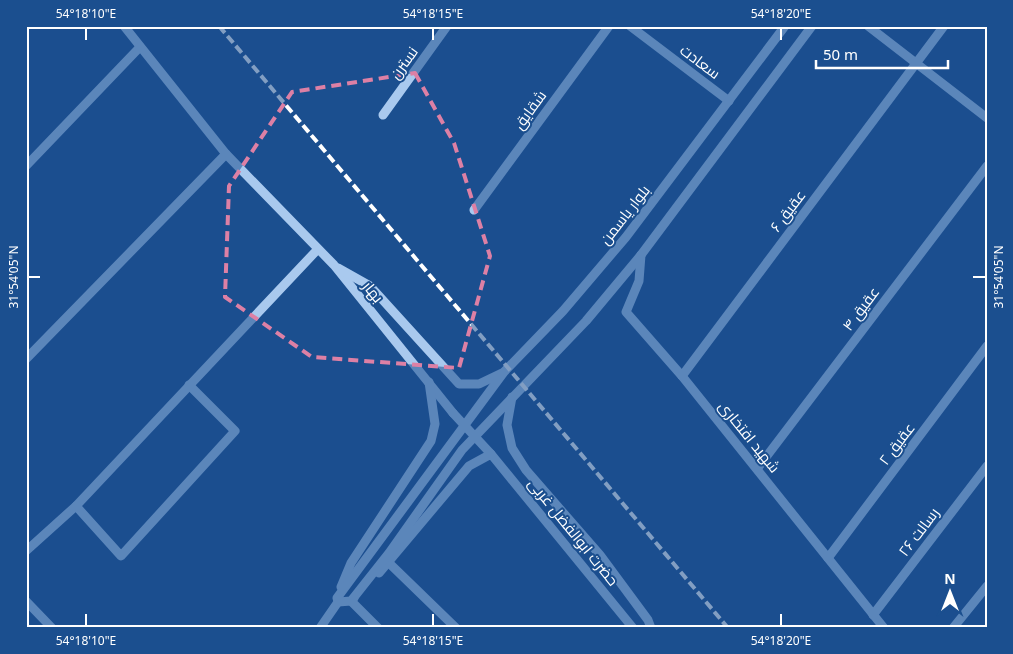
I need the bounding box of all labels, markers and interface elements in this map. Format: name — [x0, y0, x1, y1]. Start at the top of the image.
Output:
text: 54°18'10"E — [56, 5, 116, 22]
text: 54°18'15"E — [403, 5, 463, 22]
text: 54°18'20"E — [751, 5, 811, 22]
scale bar — [816, 38, 948, 70]
street label: سعادت — [676, 40, 725, 83]
street label: نسترن — [385, 42, 423, 83]
text: 50 m — [823, 44, 858, 64]
street label: شقایق — [508, 86, 551, 134]
street label: بلوار یاسمن — [595, 180, 655, 249]
street label: عقیق ۶ — [765, 185, 810, 236]
text: 31°54'05"N — [5, 245, 22, 309]
text: 31°54'05"N — [990, 245, 1007, 309]
street label: بهار — [358, 276, 389, 307]
street label: عقیق ۴ — [837, 282, 884, 335]
street label: شهید افتخاری — [714, 396, 785, 477]
street label: عقیق ۲ — [874, 418, 919, 469]
street label: حضرت ابوالفضل غربی — [523, 473, 623, 590]
street label: رسالت ۲۶ — [893, 503, 943, 560]
north arrow — [926, 566, 976, 616]
text: N — [944, 569, 956, 588]
text: 54°18'10"E — [56, 632, 116, 649]
text: 54°18'15"E — [403, 632, 463, 649]
text: 54°18'20"E — [751, 632, 811, 649]

